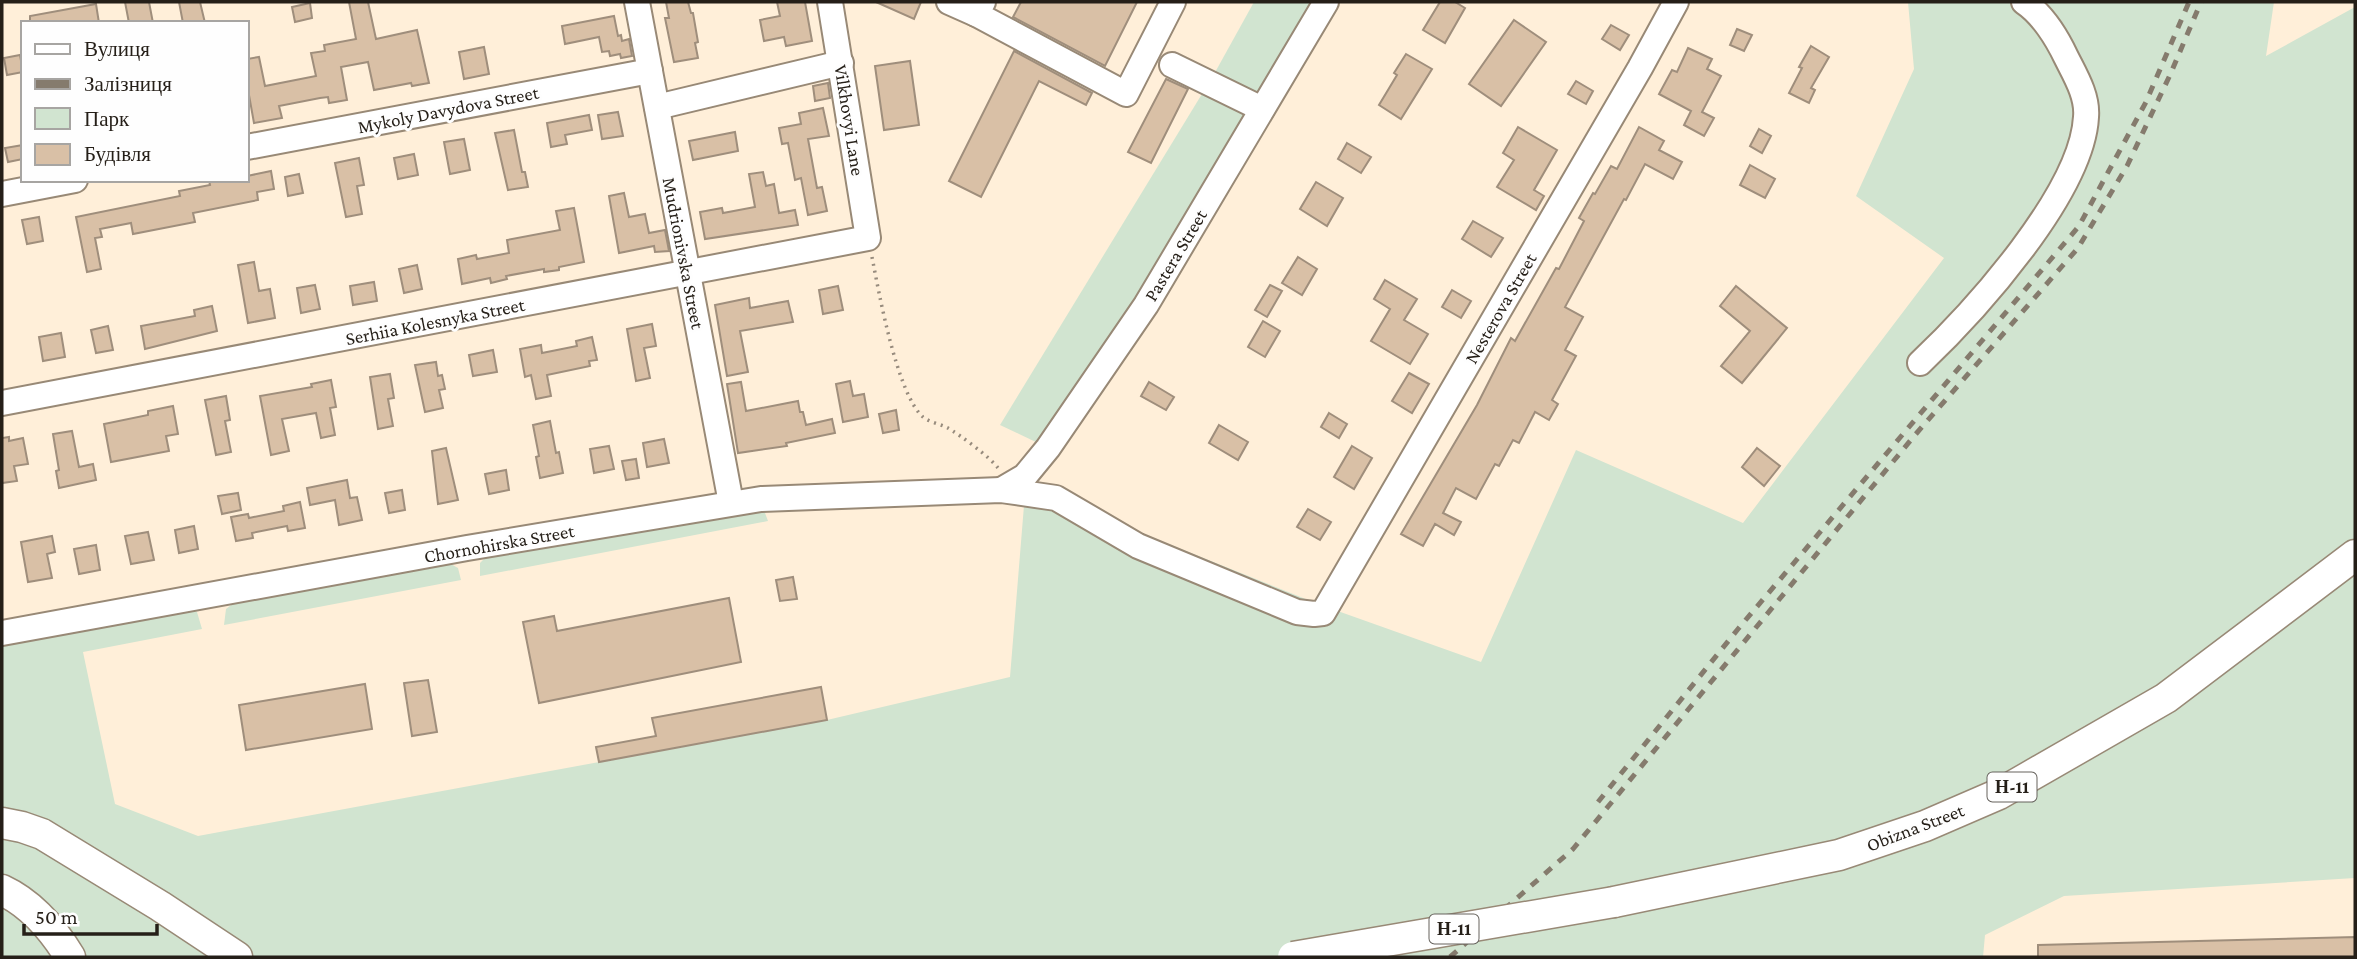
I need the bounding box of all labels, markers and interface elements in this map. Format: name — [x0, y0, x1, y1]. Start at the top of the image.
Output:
legend — [21, 21, 248, 182]
text: Вулиця — [84, 37, 150, 61]
street label: Vilkhovyi Lane — [830, 63, 869, 177]
text: Залізниця — [84, 72, 172, 96]
street label: Mykoly Davydova Street — [356, 81, 541, 137]
text: Парк — [84, 107, 130, 131]
text: Будівля — [84, 142, 151, 166]
street label: Mudrionivska Street — [658, 175, 709, 331]
street label: Pastera Street — [1140, 205, 1211, 305]
street label: Nesterova Street — [1460, 249, 1541, 367]
street label: Serhiia Kolesnyka Street — [344, 294, 527, 349]
street label: Chornohirska Street — [422, 520, 577, 567]
road number: Н-11 — [1988, 772, 2036, 802]
street label: Obizna Street — [1864, 799, 1967, 856]
scale bar — [24, 892, 158, 936]
text: 50 m — [35, 905, 78, 929]
road number: Н-11 — [1430, 914, 1478, 944]

